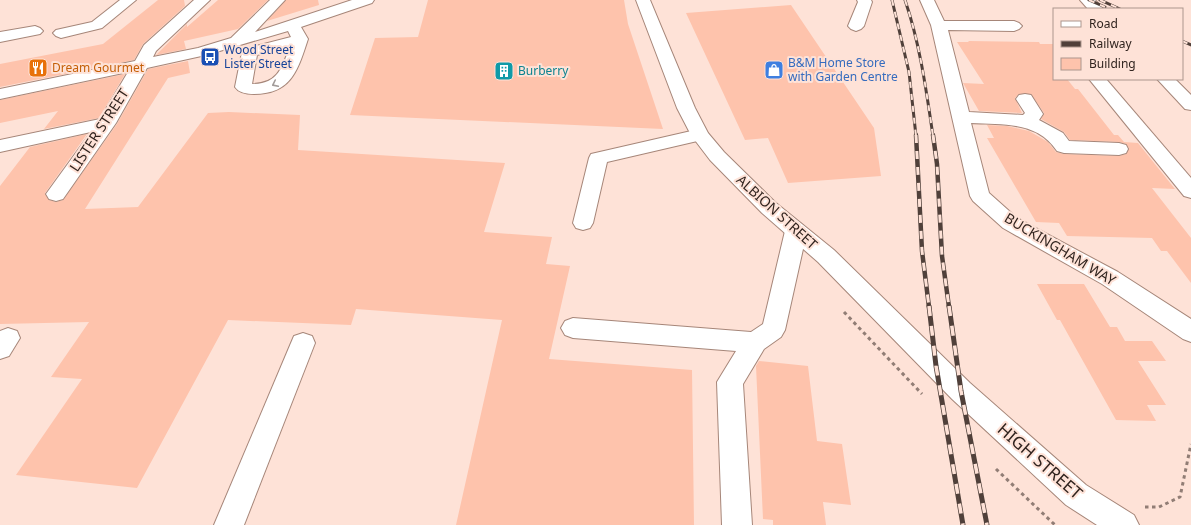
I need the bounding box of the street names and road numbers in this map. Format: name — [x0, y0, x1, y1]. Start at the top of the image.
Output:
street label: LISTER STREET — [65, 84, 133, 175]
street label: ALBION STREET — [733, 170, 822, 253]
street label: BUCKINGHAM WAY — [1001, 208, 1119, 289]
street label: HIGH STREET — [993, 417, 1088, 504]

